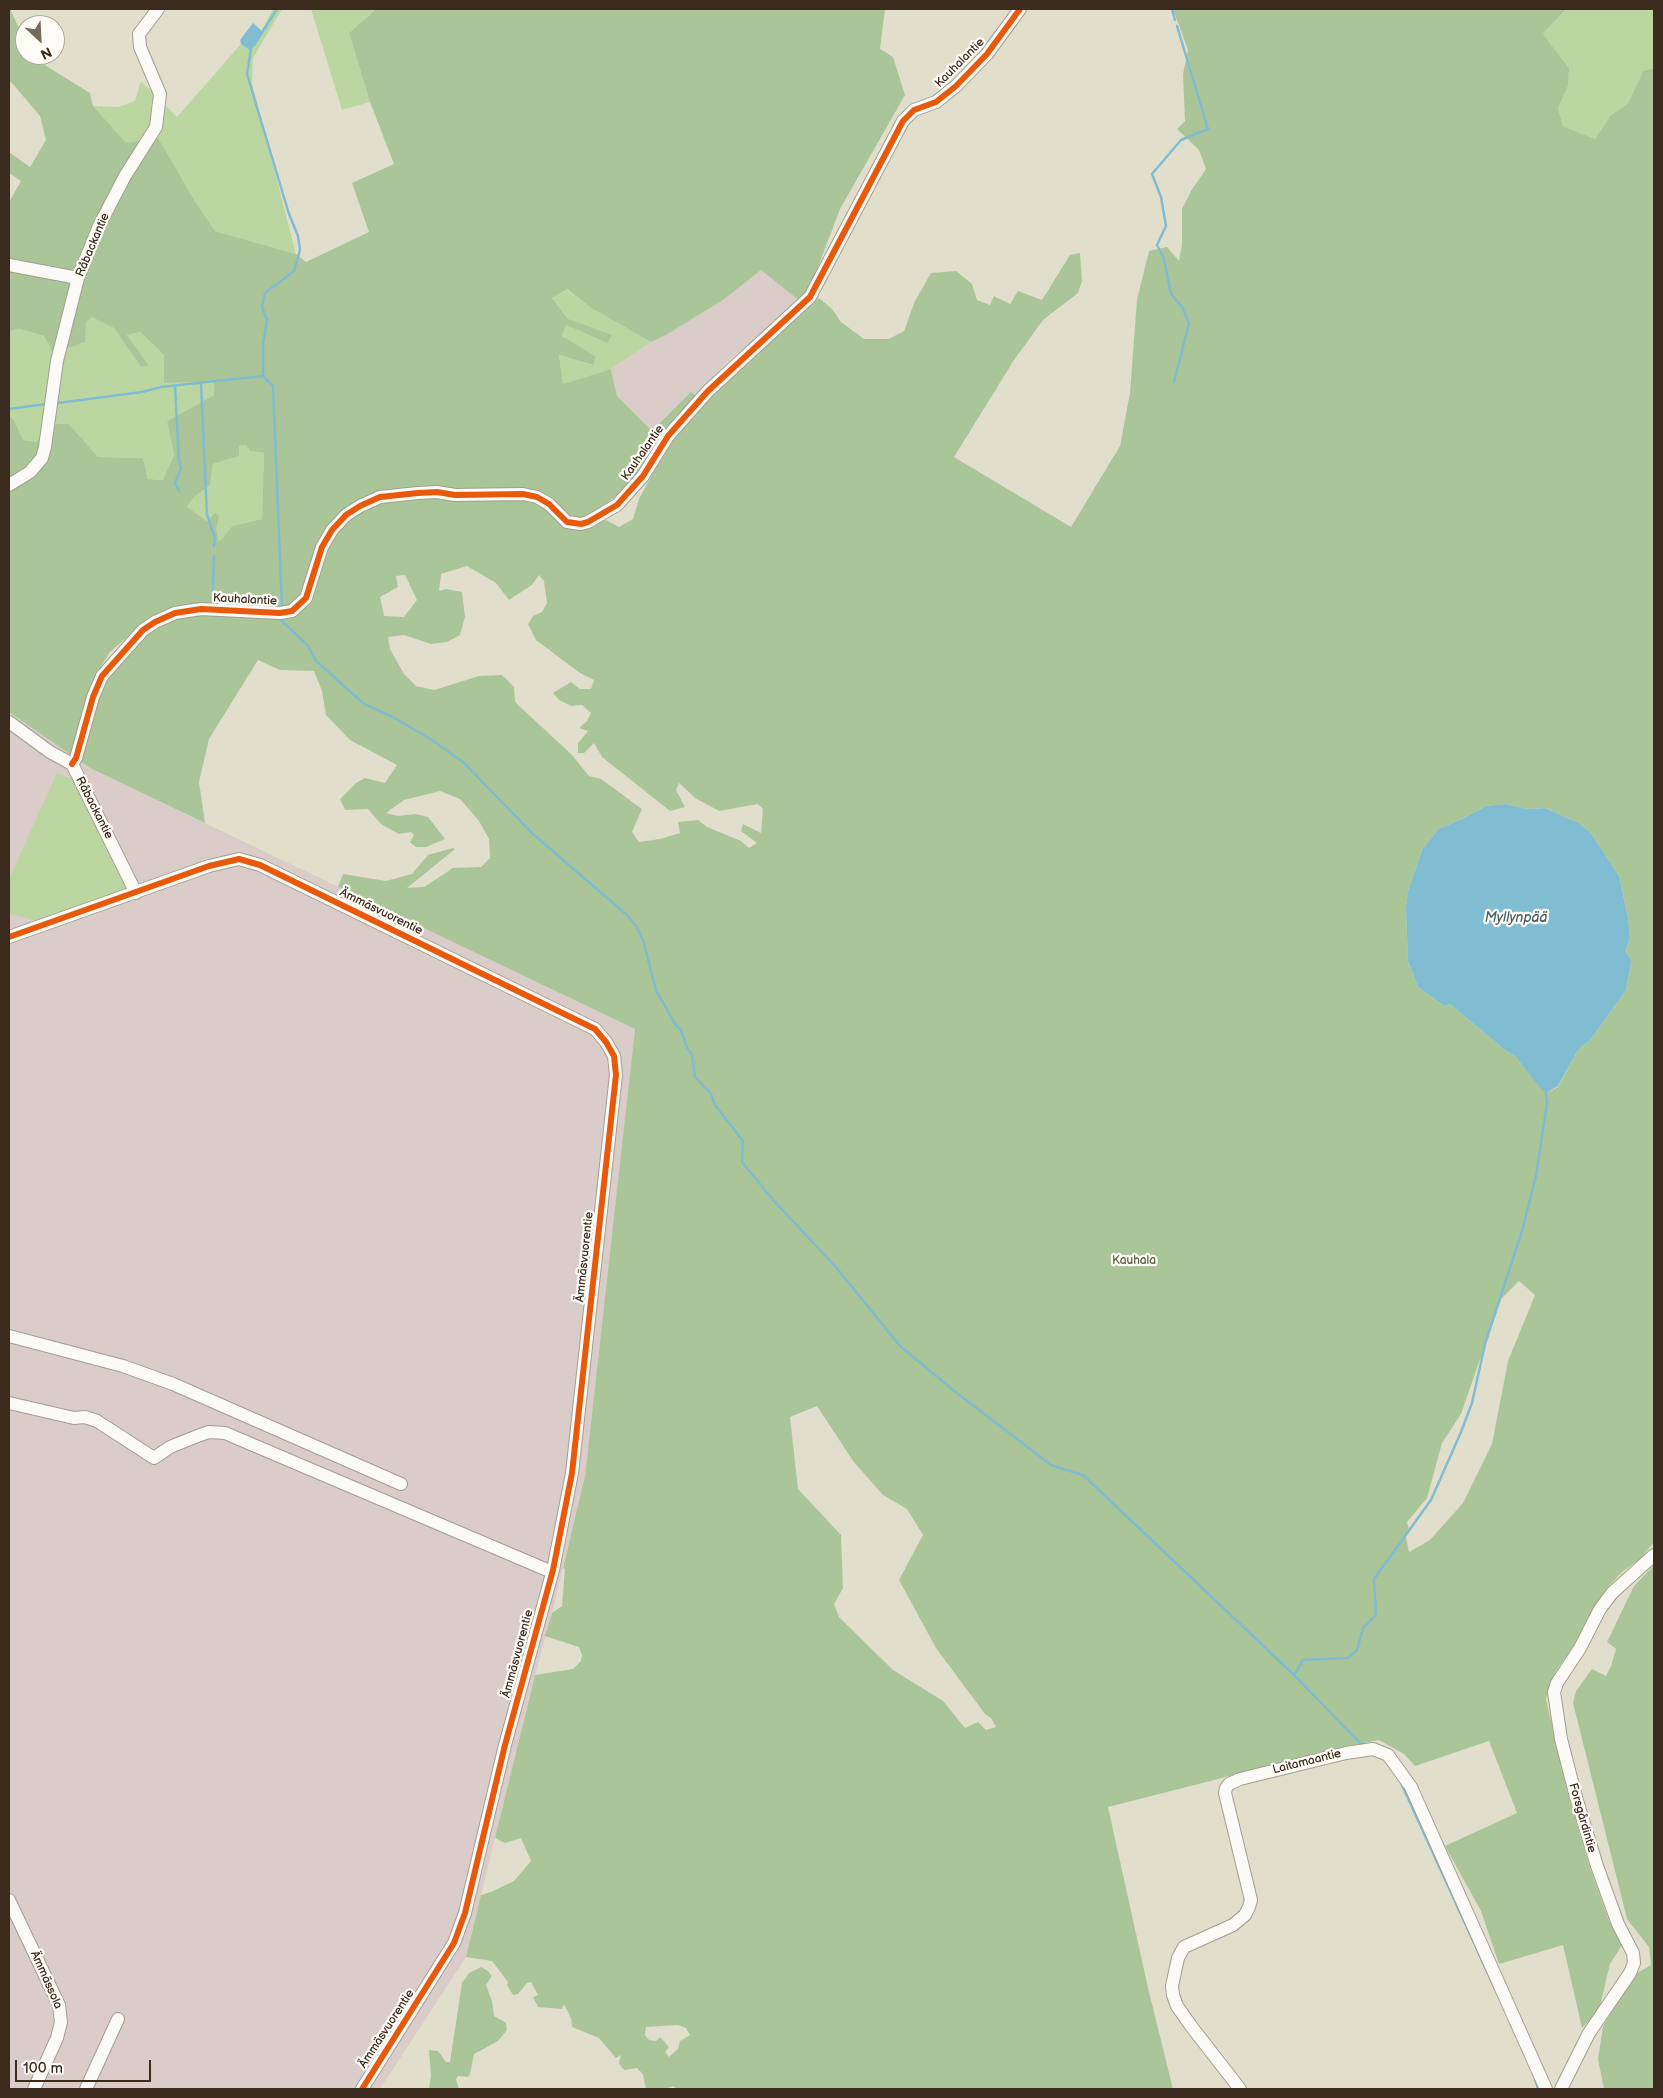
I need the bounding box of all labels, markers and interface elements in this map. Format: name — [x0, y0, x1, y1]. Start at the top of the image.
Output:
north arrow — [15, 15, 65, 65]
street label: Kauhalantie — [932, 35, 988, 91]
text: N — [38, 43, 54, 63]
street label: Råbackantie — [73, 211, 113, 279]
street label: Kauhalantie — [619, 423, 667, 483]
street label: Kauhalantie — [213, 591, 277, 609]
street label: Råbackantie — [72, 774, 116, 842]
street label: Ämmäsvuorentie — [337, 886, 425, 938]
water label: Myllynpää — [1485, 910, 1547, 926]
street label: Ämmäsvuorentie — [573, 1211, 597, 1303]
park label: Kauhala — [1112, 1254, 1156, 1268]
street label: Ämmäsvuorentie — [499, 1608, 537, 1700]
street label: Laitamaantie — [1271, 1747, 1343, 1777]
street label: Forsgårdintie — [1565, 1782, 1599, 1854]
street label: Ämmässola — [27, 1949, 65, 2011]
street label: Ämmäsvuorentie — [356, 1987, 418, 2071]
scale bar — [18, 2050, 154, 2082]
text: 100 m — [23, 2059, 63, 2078]

